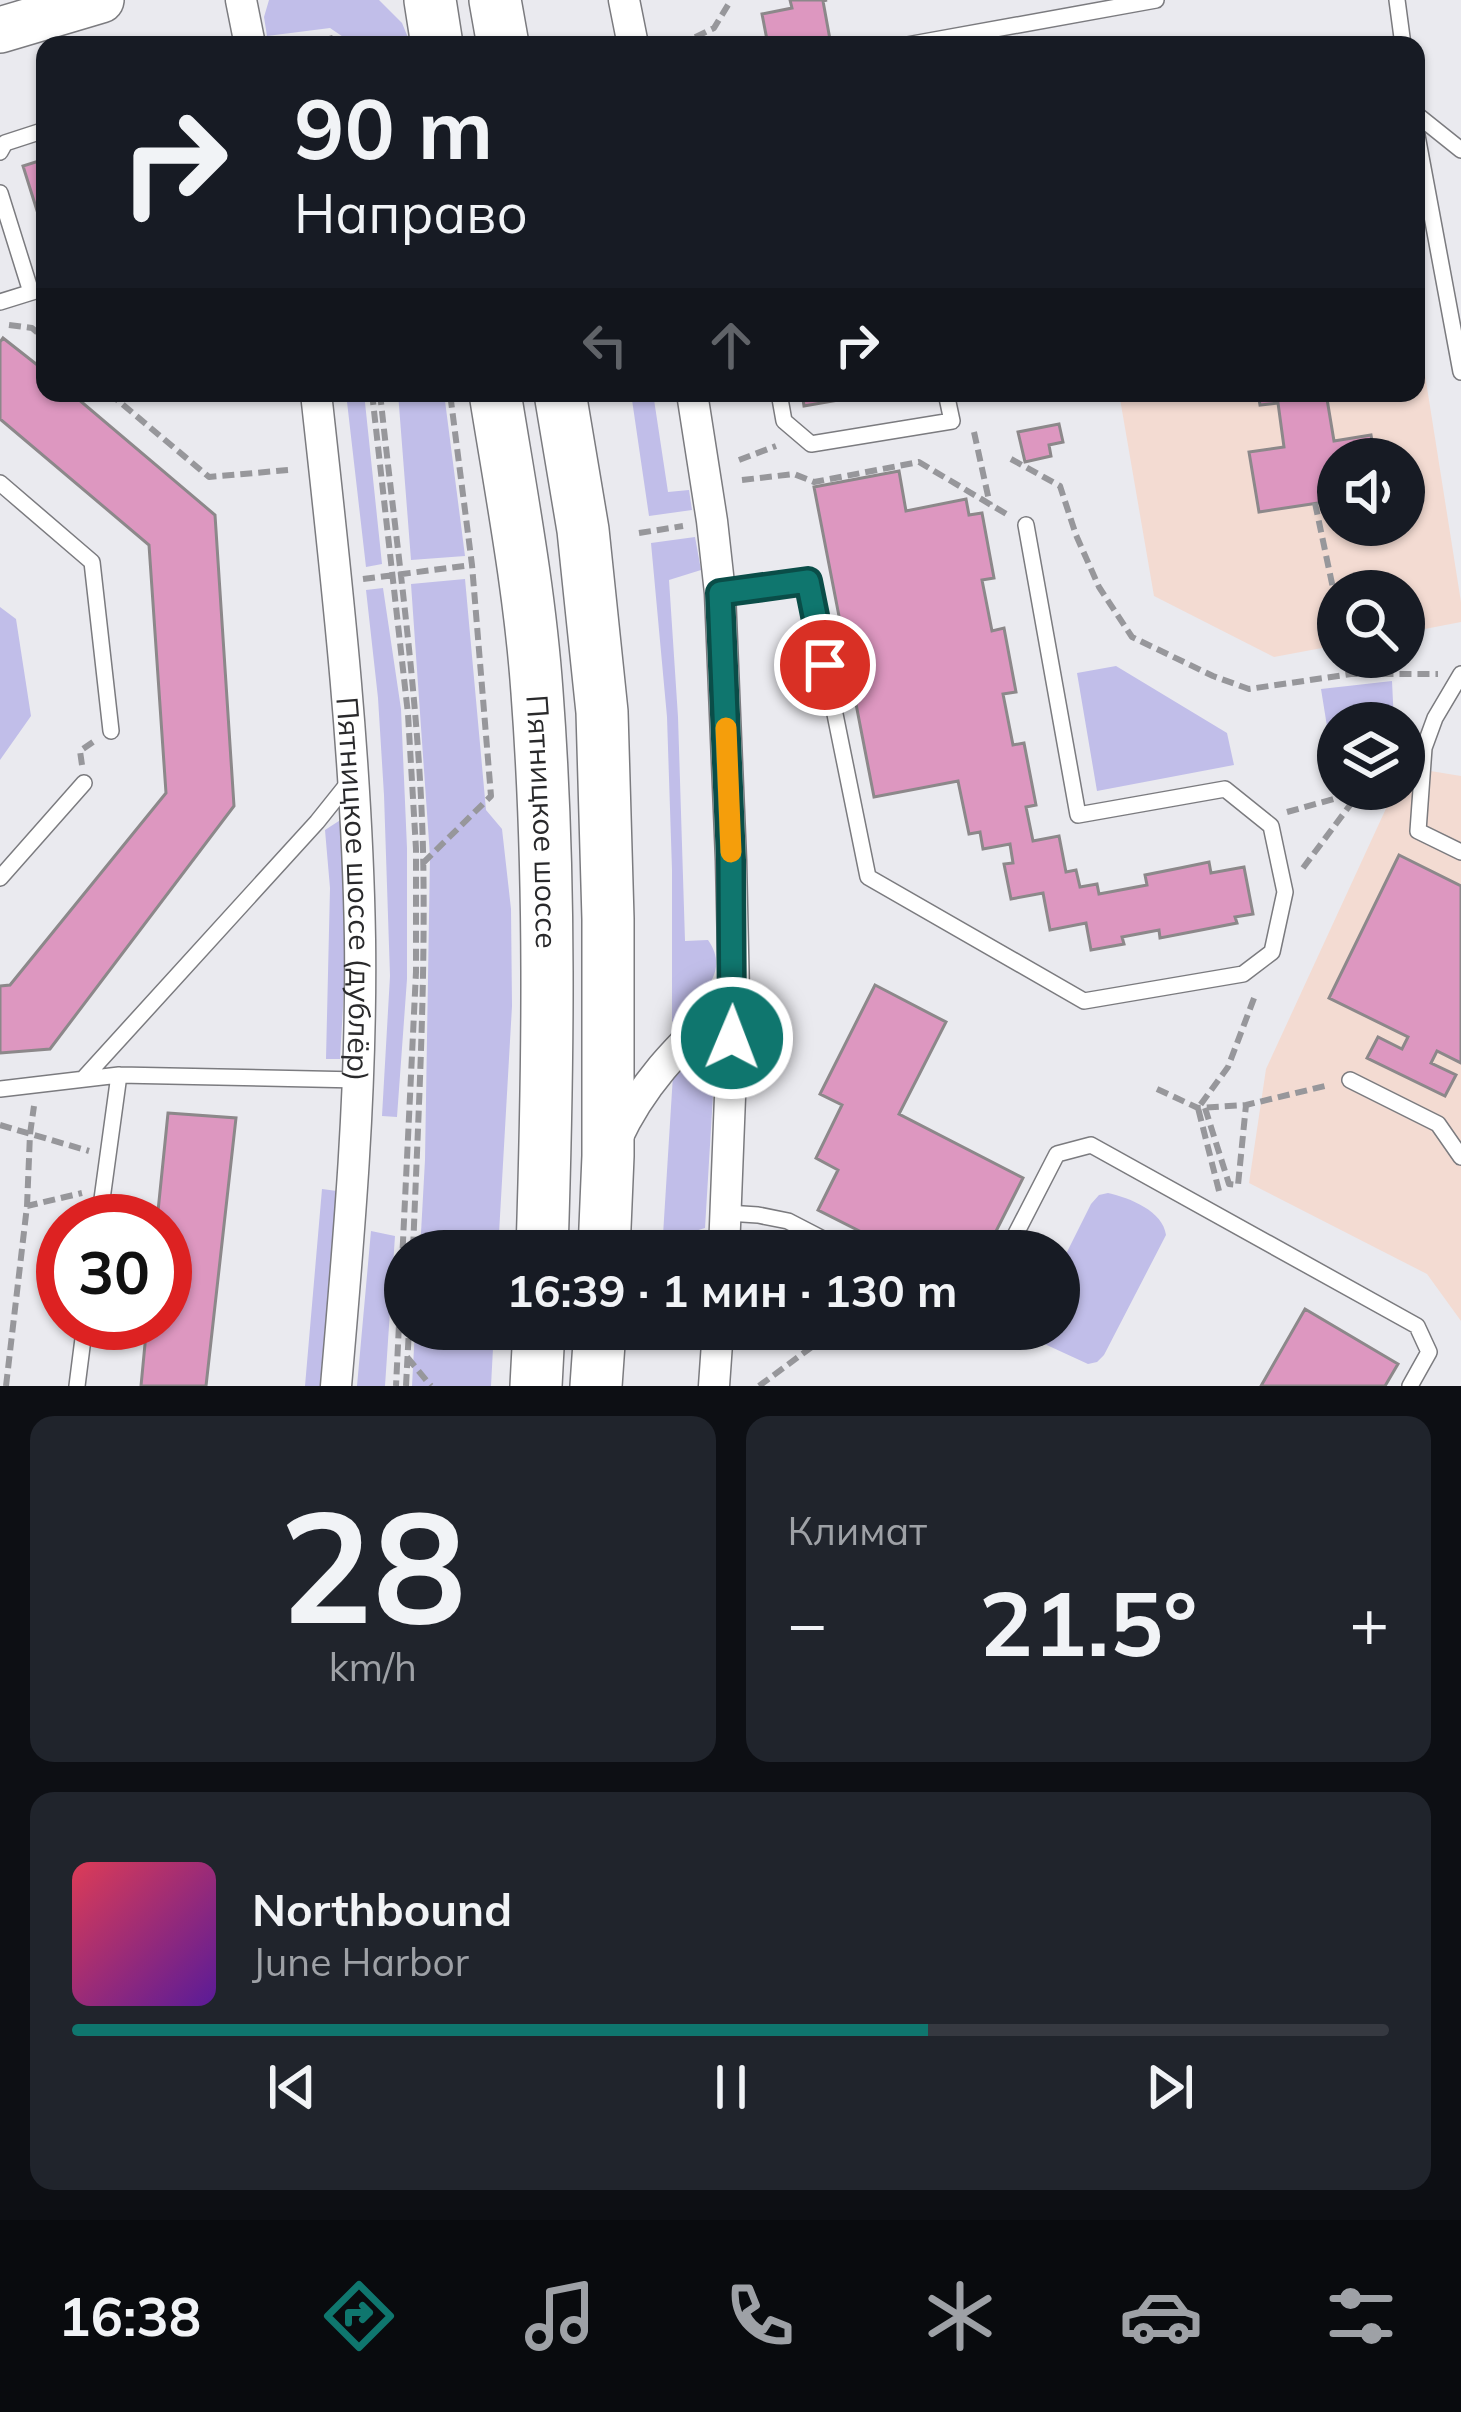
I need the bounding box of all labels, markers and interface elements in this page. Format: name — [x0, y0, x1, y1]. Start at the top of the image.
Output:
text: 90 m — [294, 75, 493, 180]
icon: right — [96, 84, 252, 240]
text: Направо — [294, 179, 528, 247]
icon: left — [572, 312, 638, 378]
icon: ahead — [698, 312, 764, 378]
icon: right — [824, 312, 890, 378]
map controls — [1317, 438, 1425, 810]
button: sound — [1317, 438, 1425, 546]
button: search — [1317, 570, 1425, 678]
pin — [774, 614, 876, 716]
icon: arrive — [792, 632, 858, 698]
street label: Пятницкое шоссе — [518, 694, 566, 949]
street label: Пятницкое шоссе (дублёр) — [328, 695, 379, 1082]
button: layers — [1317, 702, 1425, 810]
position arrow — [669, 975, 795, 1101]
speed limit sign: 30 — [36, 1194, 192, 1350]
text: 16:39 · 1 мин · 130 m — [506, 1262, 958, 1318]
text: 28 — [279, 1466, 466, 1662]
text: Климат — [788, 1506, 927, 1555]
text: 21.5° — [979, 1566, 1197, 1679]
text: − — [788, 1581, 827, 1664]
text: + — [1349, 1581, 1389, 1664]
text: km/h — [329, 1642, 417, 1691]
text: Northbound — [252, 1881, 512, 1937]
text: June Harbor — [252, 1937, 469, 1986]
icon: previous — [259, 2054, 325, 2120]
icon: pause — [698, 2054, 764, 2120]
icon: next — [1137, 2054, 1203, 2120]
icon: directions — [317, 2274, 401, 2358]
icon: music — [518, 2274, 602, 2358]
icon: phone — [718, 2274, 802, 2358]
icon: climate — [918, 2274, 1002, 2358]
icon: car — [1119, 2274, 1203, 2358]
icon: filters — [1319, 2274, 1403, 2358]
text: 16:38 — [58, 2282, 201, 2350]

